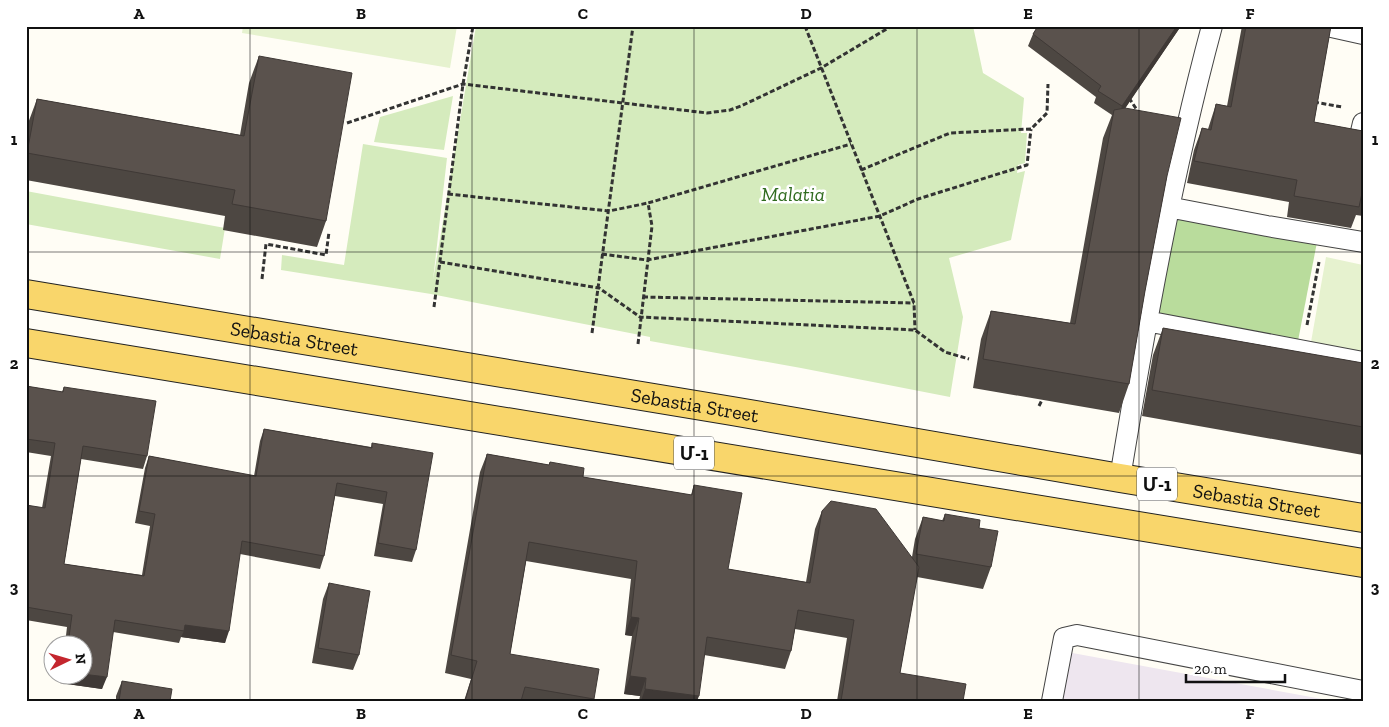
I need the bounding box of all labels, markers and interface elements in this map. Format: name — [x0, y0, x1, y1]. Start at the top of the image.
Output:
text: A — [134, 4, 145, 23]
text: B — [356, 4, 366, 23]
text: C — [578, 4, 588, 23]
text: D — [800, 4, 812, 23]
text: E — [1023, 4, 1033, 23]
text: F — [1245, 4, 1255, 23]
text: 1 — [11, 130, 18, 149]
text: 1 — [1372, 130, 1379, 149]
park label: Malatia — [761, 182, 825, 206]
street label: Sebastia Street — [229, 316, 361, 361]
text: 2 — [10, 354, 19, 373]
text: 2 — [1371, 354, 1380, 373]
street label: Sebastia Street — [629, 382, 761, 428]
road number: Մ-1 — [674, 436, 714, 469]
road number: Մ-1 — [1137, 468, 1177, 500]
street label: Sebastia Street — [1191, 478, 1323, 523]
text: 3 — [10, 578, 19, 597]
text: 3 — [1371, 578, 1380, 597]
north arrow — [42, 634, 92, 684]
scale bar — [1186, 652, 1285, 684]
text: N — [72, 653, 89, 665]
text: 20 m — [1194, 660, 1227, 678]
text: A — [134, 704, 145, 723]
text: B — [356, 704, 366, 723]
text: C — [578, 704, 588, 723]
text: D — [800, 704, 812, 723]
text: E — [1023, 704, 1033, 723]
text: F — [1245, 704, 1255, 723]

